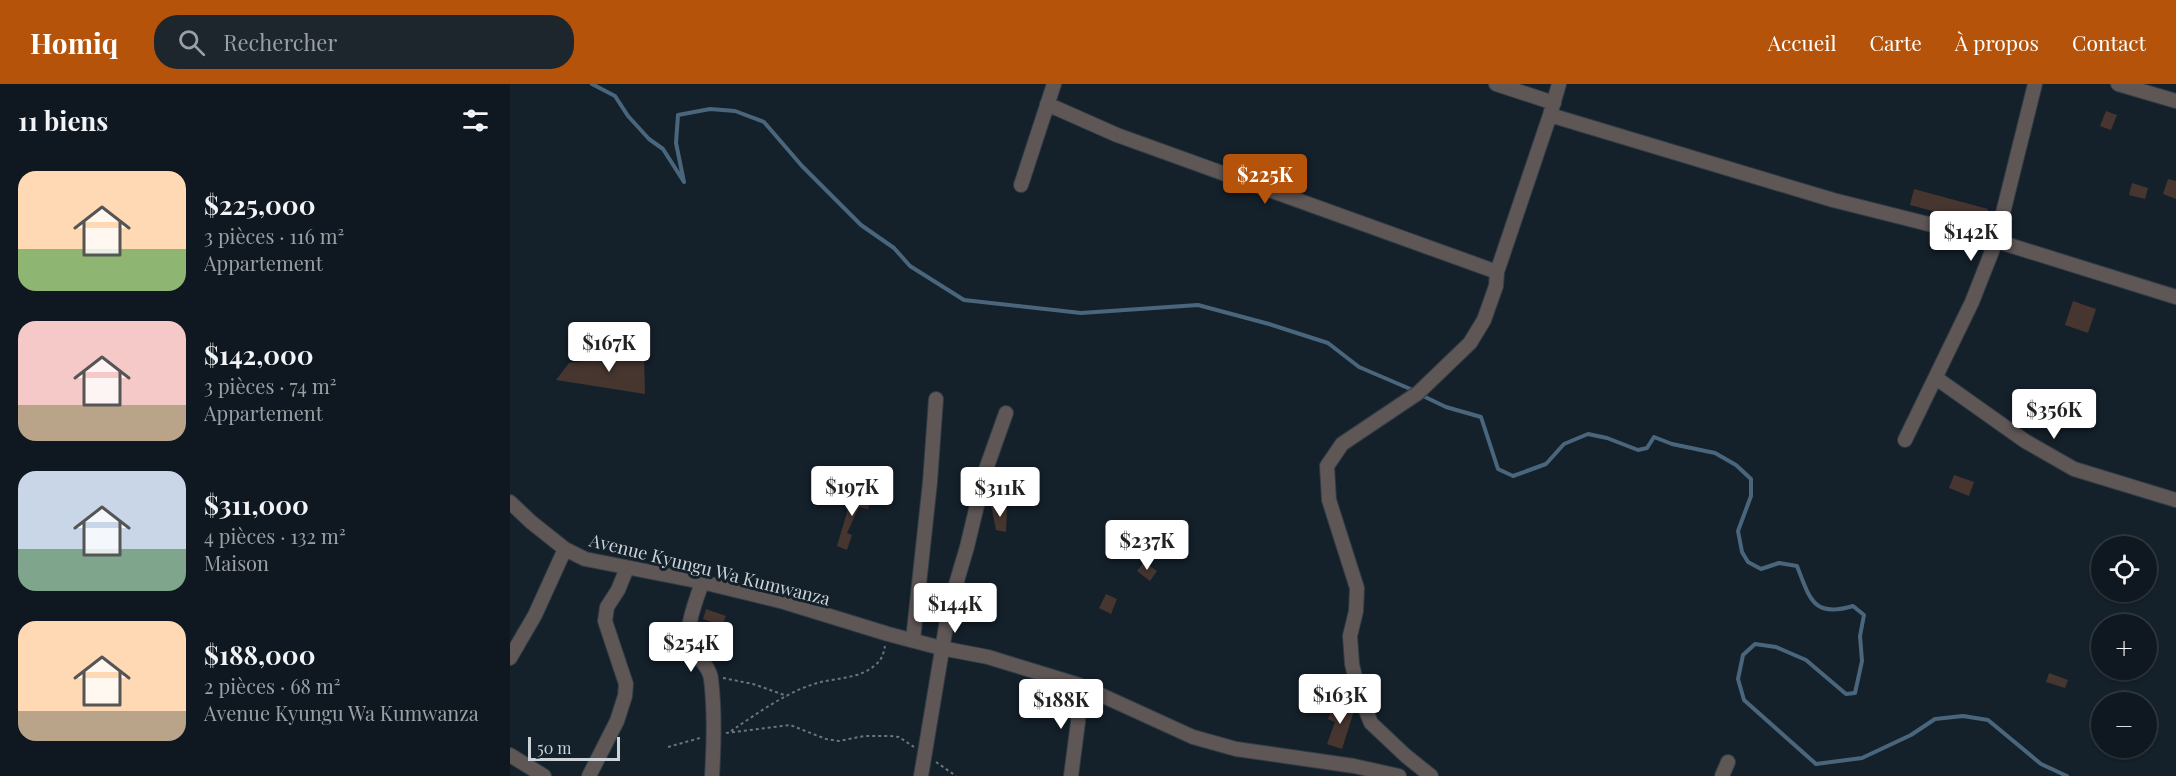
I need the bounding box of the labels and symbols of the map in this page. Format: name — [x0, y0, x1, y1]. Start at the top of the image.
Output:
pin: $225K — [1223, 154, 1307, 205]
pin: $142K — [1929, 211, 2013, 262]
pin: $167K — [567, 322, 651, 373]
pin: $356K — [2012, 389, 2096, 440]
pin: $197K — [810, 466, 894, 517]
pin: $311K — [958, 467, 1042, 518]
pin: $237K — [1105, 520, 1189, 571]
street label: Avenue Kyungu Wa Kumwanza — [586, 527, 833, 611]
pin: $144K — [913, 583, 997, 634]
pin: $254K — [649, 622, 733, 673]
pin: $163K — [1298, 674, 1382, 725]
pin: $188K — [1019, 679, 1103, 730]
scale bar — [528, 734, 620, 762]

